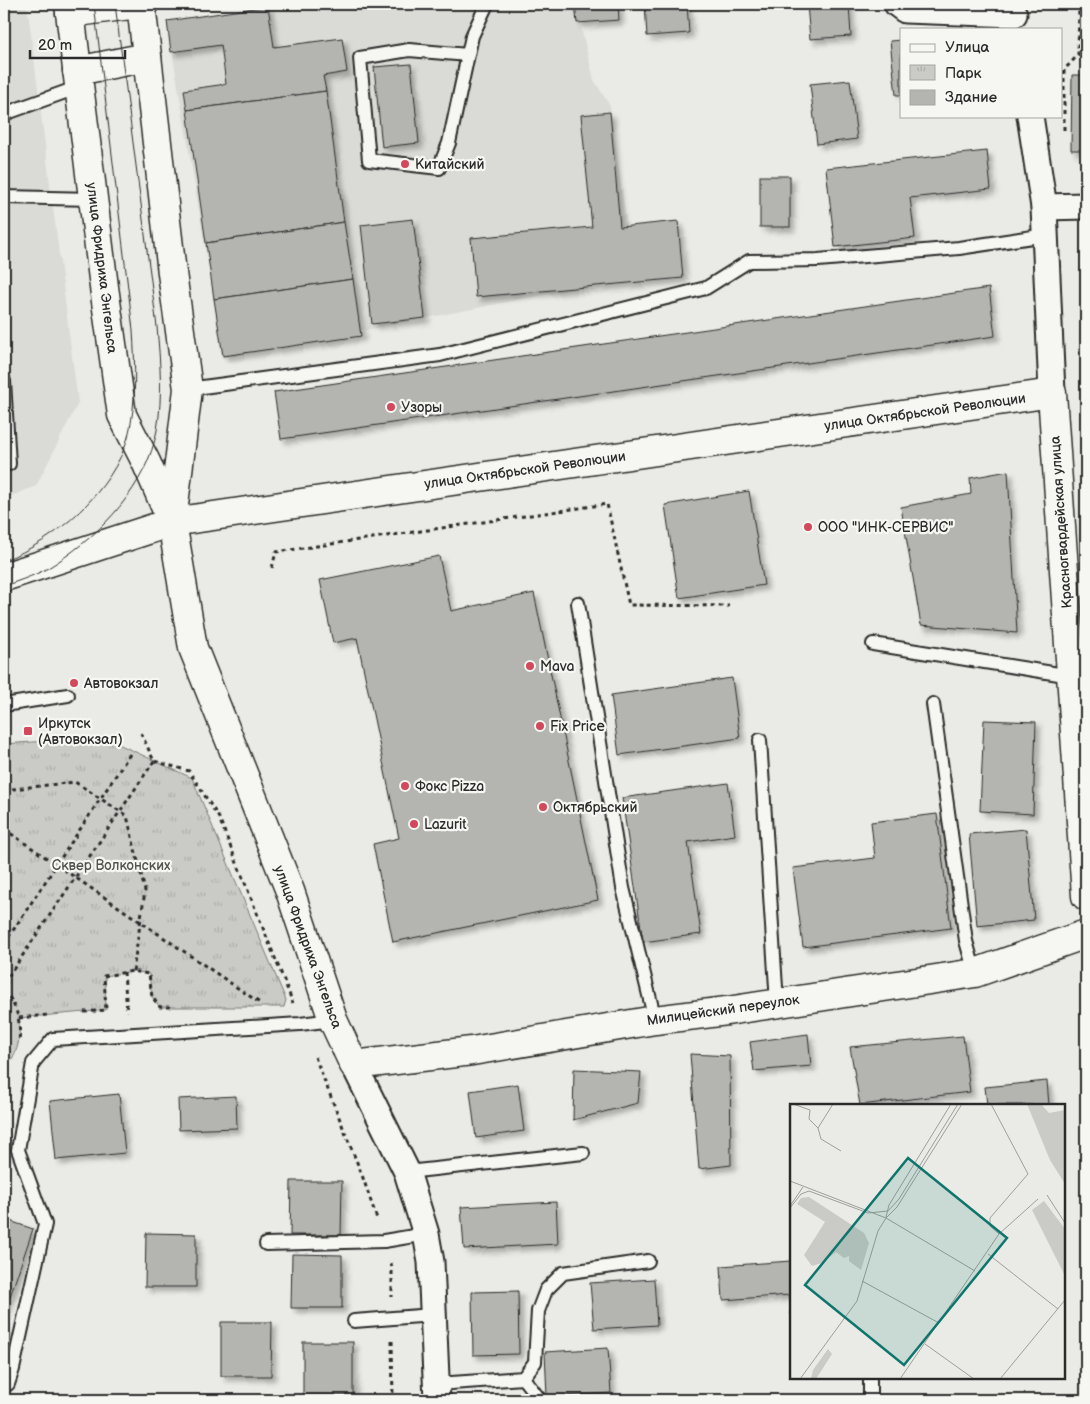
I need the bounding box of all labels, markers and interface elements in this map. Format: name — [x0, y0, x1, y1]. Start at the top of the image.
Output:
scale bar — [30, 28, 125, 60]
legend — [900, 28, 1062, 118]
text: 20 m — [38, 36, 72, 55]
text: Улица — [945, 38, 990, 57]
text: Парк — [945, 64, 982, 83]
text: Здание — [945, 88, 997, 107]
place label: Китайский — [415, 156, 484, 173]
marker: Китайский — [399, 158, 411, 170]
street label: улица Фридриха Энгельса — [83, 181, 121, 355]
street label: улица Октябрьской Революции — [823, 389, 1027, 435]
place label: Узоры — [401, 399, 442, 416]
marker: Узоры — [385, 401, 397, 413]
street label: Красногвардейская улица — [1046, 434, 1076, 609]
street label: улица Октябрьской Революции — [423, 447, 627, 493]
place label: ООО "ИНК-СЕРВИС" — [818, 519, 953, 536]
marker: ООО "ИНК-СЕРВИС" — [802, 521, 814, 533]
place label: Mava — [540, 658, 575, 675]
marker: Mava — [524, 660, 536, 672]
place label: Автовокзал — [83, 675, 158, 692]
marker: Автовокзал — [68, 677, 80, 689]
place label: Иркутск (Автовокзал) — [38, 715, 123, 748]
place label: Fix Price — [550, 718, 605, 735]
marker: Fix Price — [534, 720, 546, 732]
marker: Иркутск (Автовокзал) — [22, 725, 34, 737]
place label: Фокс Pizza — [415, 778, 484, 795]
marker: Фокс Pizza — [399, 780, 411, 792]
place label: Октябрьский — [553, 799, 637, 816]
marker: Октябрьский — [537, 801, 549, 813]
place label: Lazurit — [424, 816, 467, 833]
marker: Lazurit — [408, 818, 420, 830]
park label: Сквер Волконских — [52, 857, 171, 874]
street label: улица Фридриха Энгельса — [271, 863, 346, 1032]
street label: Милицейский переулок — [646, 991, 801, 1029]
inset map — [790, 1104, 1065, 1379]

